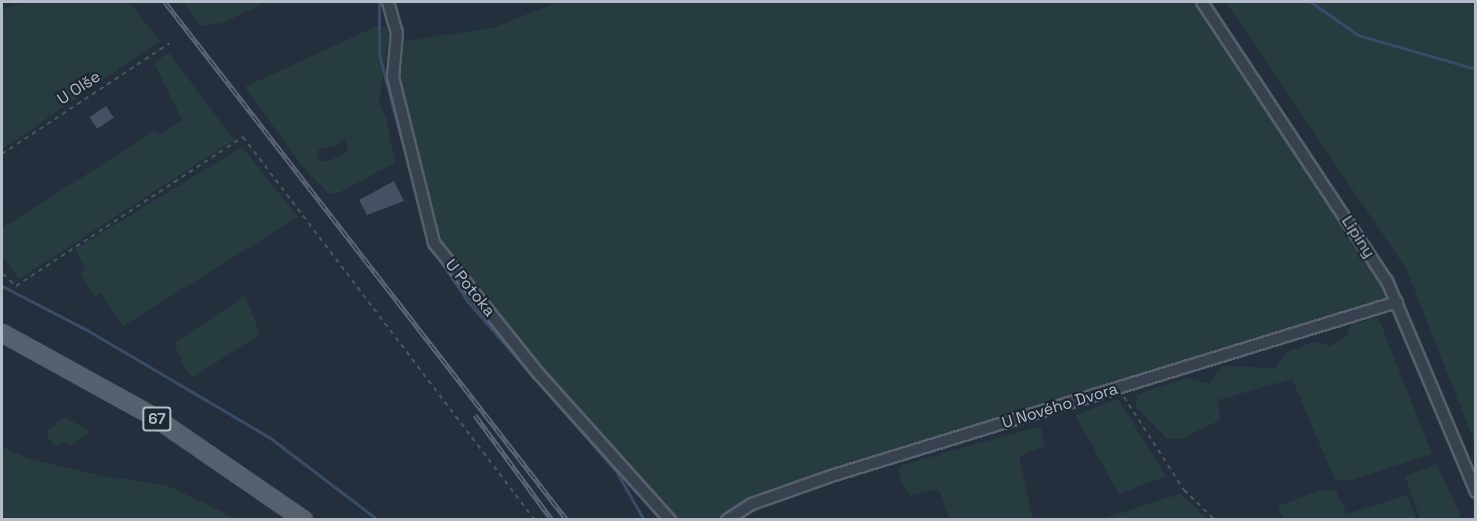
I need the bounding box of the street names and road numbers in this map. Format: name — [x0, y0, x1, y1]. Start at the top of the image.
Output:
street label: U Olše — [54, 67, 104, 109]
street label: Lipiny — [1337, 212, 1379, 262]
street label: U Potoka — [441, 255, 499, 321]
street label: U Nového Dvora — [1000, 379, 1120, 433]
road number: 67 — [142, 407, 172, 431]

